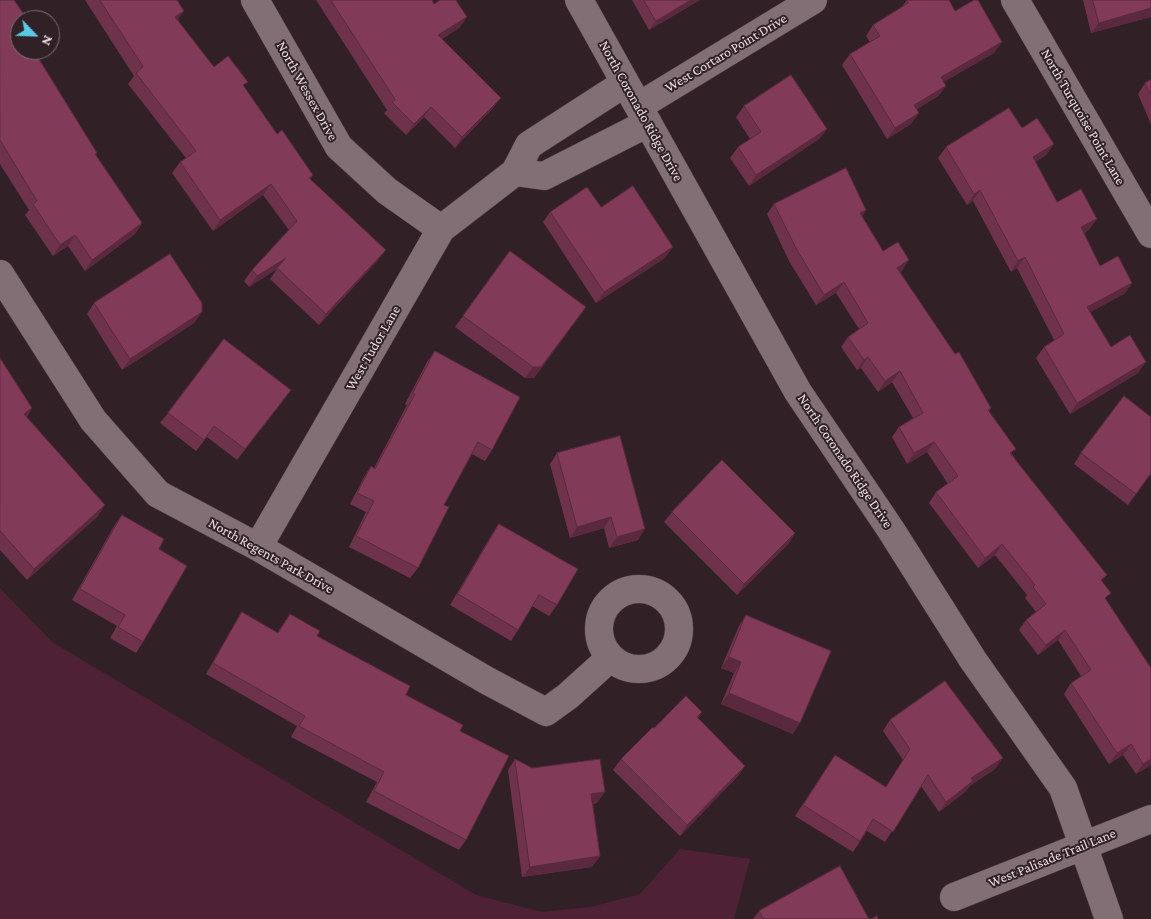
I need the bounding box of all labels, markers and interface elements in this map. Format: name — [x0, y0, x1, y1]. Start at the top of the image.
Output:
north arrow — [10, 10, 60, 60]
street label: West Cortaro Point Drive — [662, 10, 790, 96]
text: N — [39, 33, 57, 48]
street label: North Wessex Drive — [273, 38, 341, 144]
street label: North Coronado Ridge Drive — [595, 38, 687, 184]
street label: North Turquoise Point Lane — [1037, 46, 1129, 188]
street label: West Tudor Lane — [342, 303, 404, 393]
street label: North Coronado Ridge Drive — [794, 391, 896, 531]
street label: North Regents Park Drive — [205, 515, 337, 597]
street label: West Palisade Trail Lane — [986, 825, 1118, 891]

